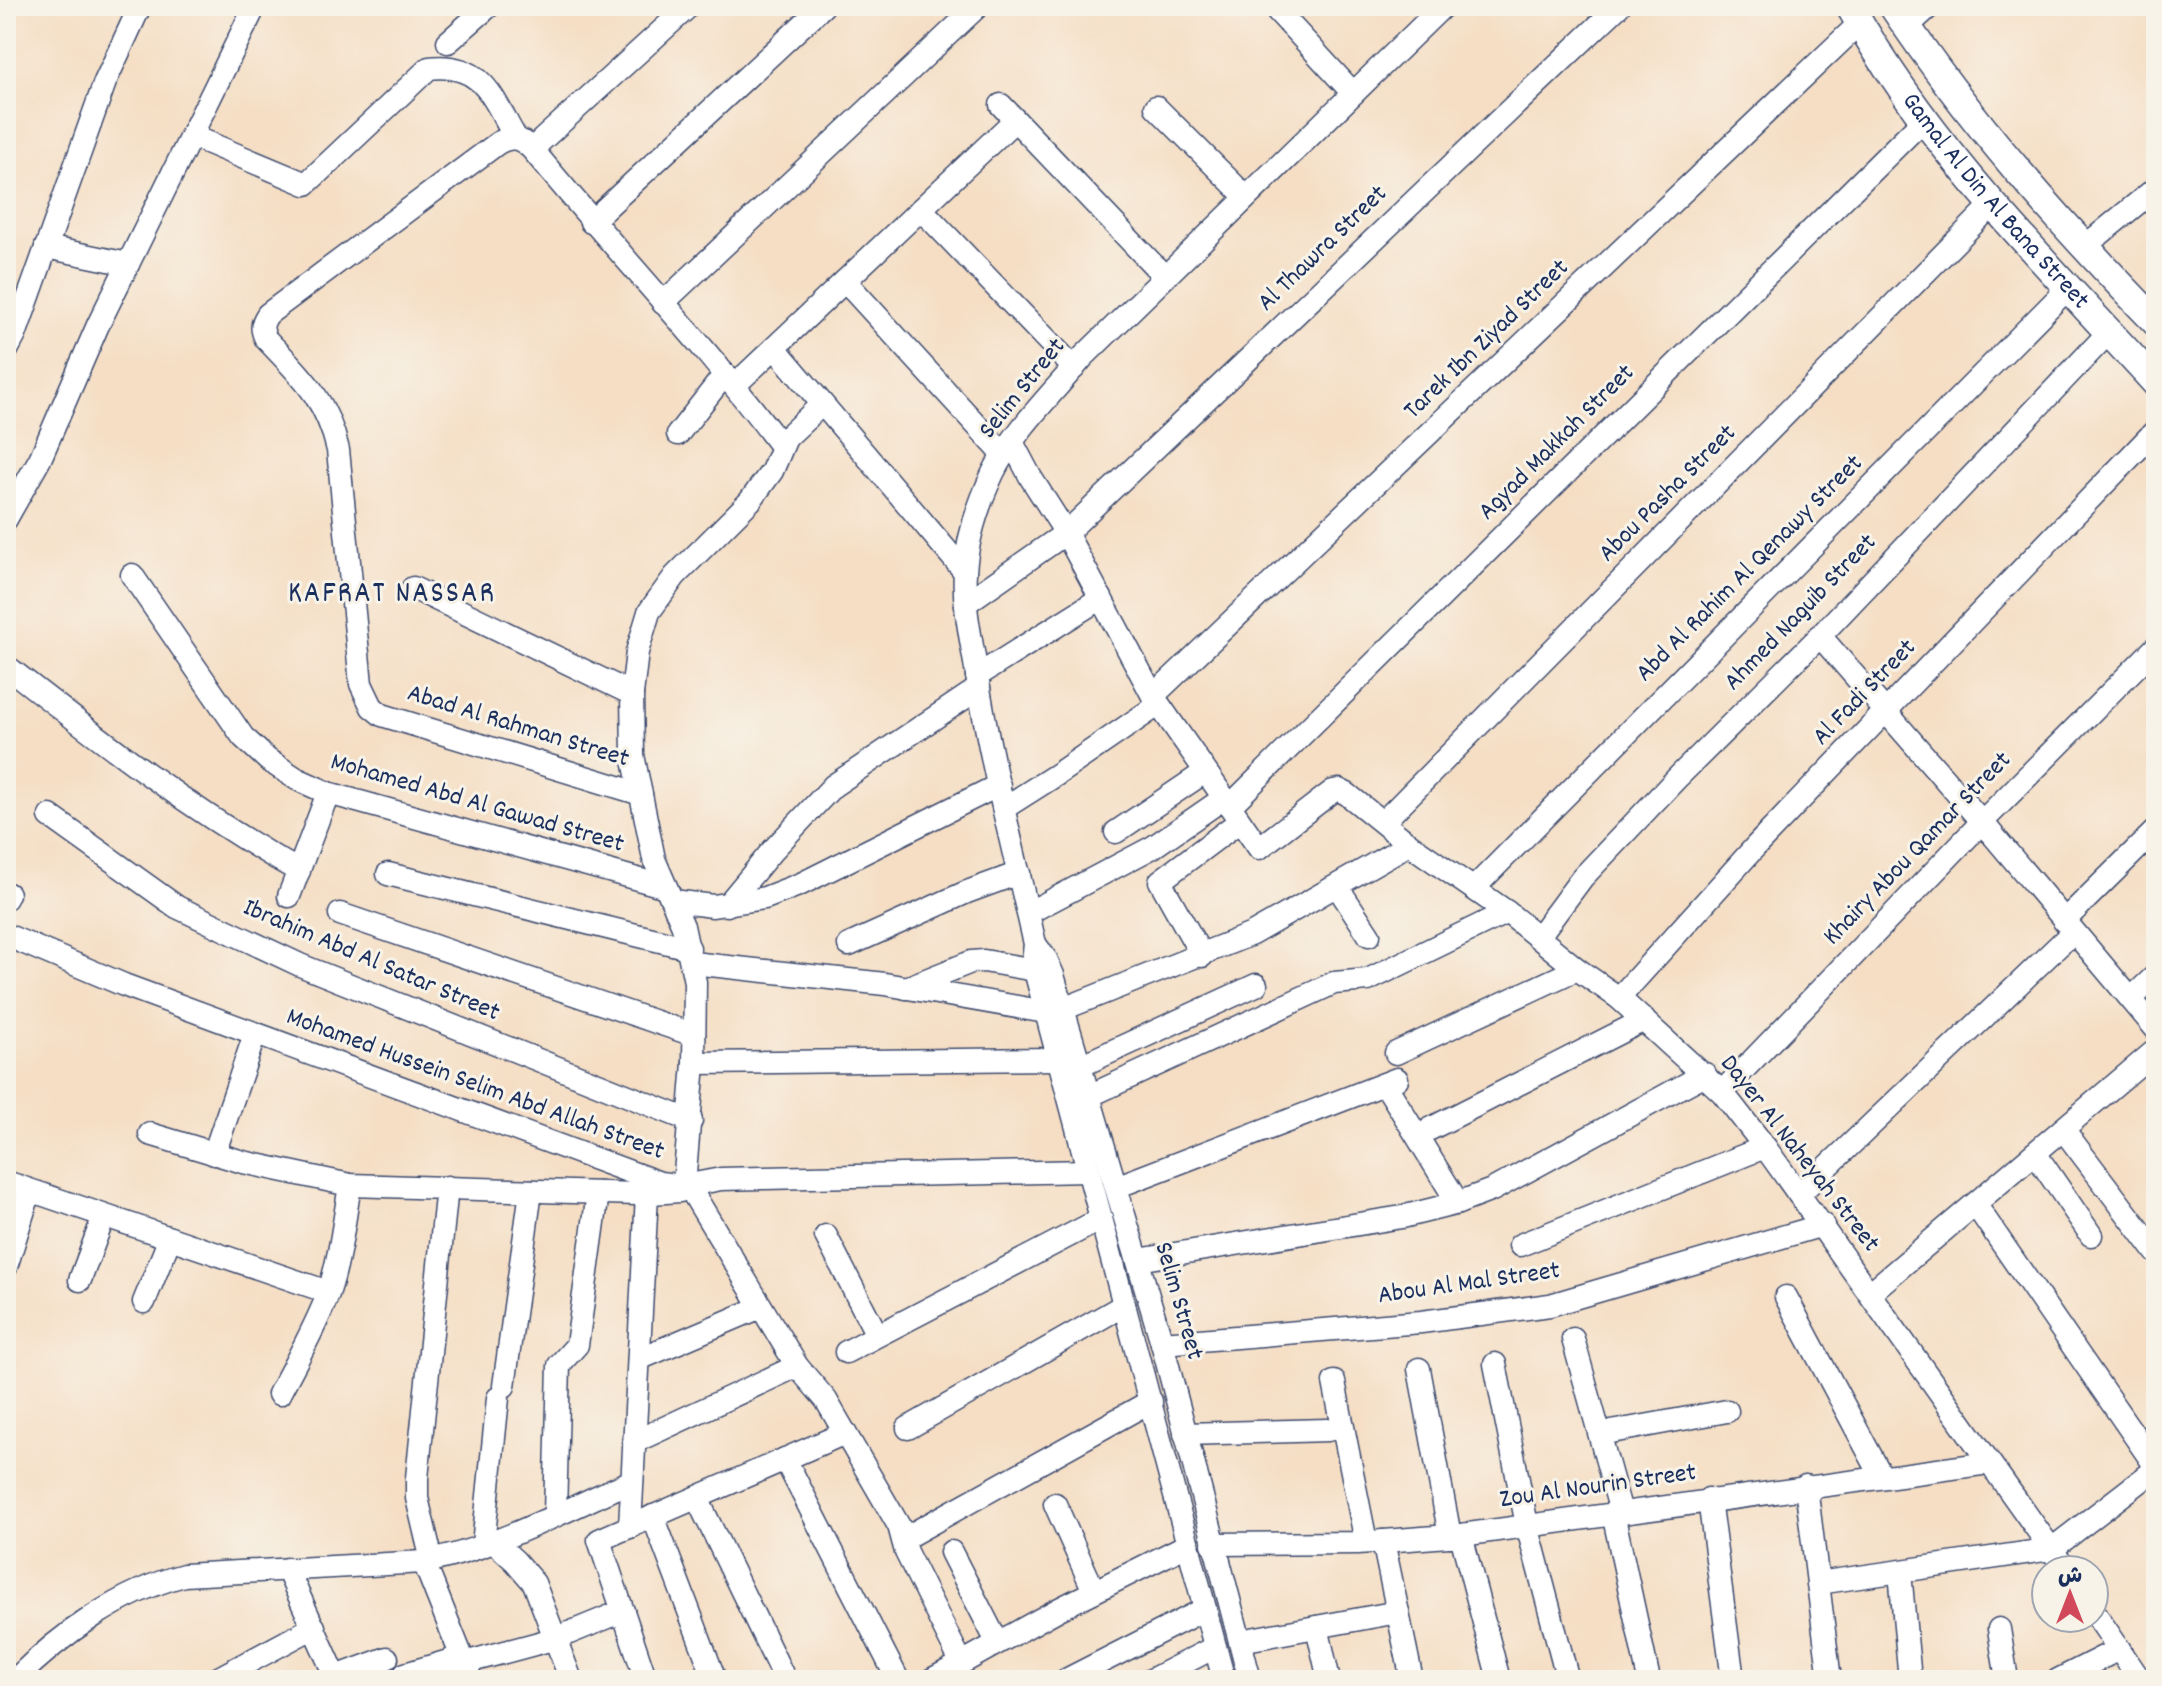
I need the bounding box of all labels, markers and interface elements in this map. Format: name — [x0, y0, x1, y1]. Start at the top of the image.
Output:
street label: Gamal Al Din Al Bana Street — [1892, 85, 2098, 319]
street label: Al Thawra Street — [1250, 177, 1397, 321]
street label: Tarek Ibn Ziyad Street — [1396, 251, 1578, 429]
street label: Selim Street — [971, 330, 1076, 448]
street label: Agyad Makkah Street — [1470, 356, 1644, 530]
street label: Abou Pasha Street — [1590, 416, 1746, 572]
street label: Abd Al Rahim Al Qenawy Street — [1628, 446, 1873, 691]
street label: Ahmed Naguib Street — [1716, 526, 1886, 700]
district label: KAFRAT NASSAR — [288, 574, 496, 617]
street label: Al Fadi Street — [1804, 631, 1926, 755]
street label: Abad Al Rahman Street — [403, 676, 634, 778]
street label: Khairy Abou Qamar Street — [1815, 743, 2021, 954]
street label: Mohamed Abd Al Gawad Street — [326, 744, 629, 864]
street label: Ibrahim Abd Al Satar Street — [237, 890, 506, 1032]
street label: Mohamed Hussein Selim Abd Allah Street — [281, 999, 670, 1171]
street label: Dayer Al Naheyah Street — [1710, 1047, 1888, 1261]
street label: Selim Street — [1144, 1238, 1213, 1365]
street label: Abou Al Mal Street — [1376, 1253, 1563, 1315]
street label: Zou Al Nourin Street — [1498, 1455, 1699, 1519]
north arrow — [2030, 1554, 2110, 1634]
text: ش — [2058, 1562, 2082, 1593]

